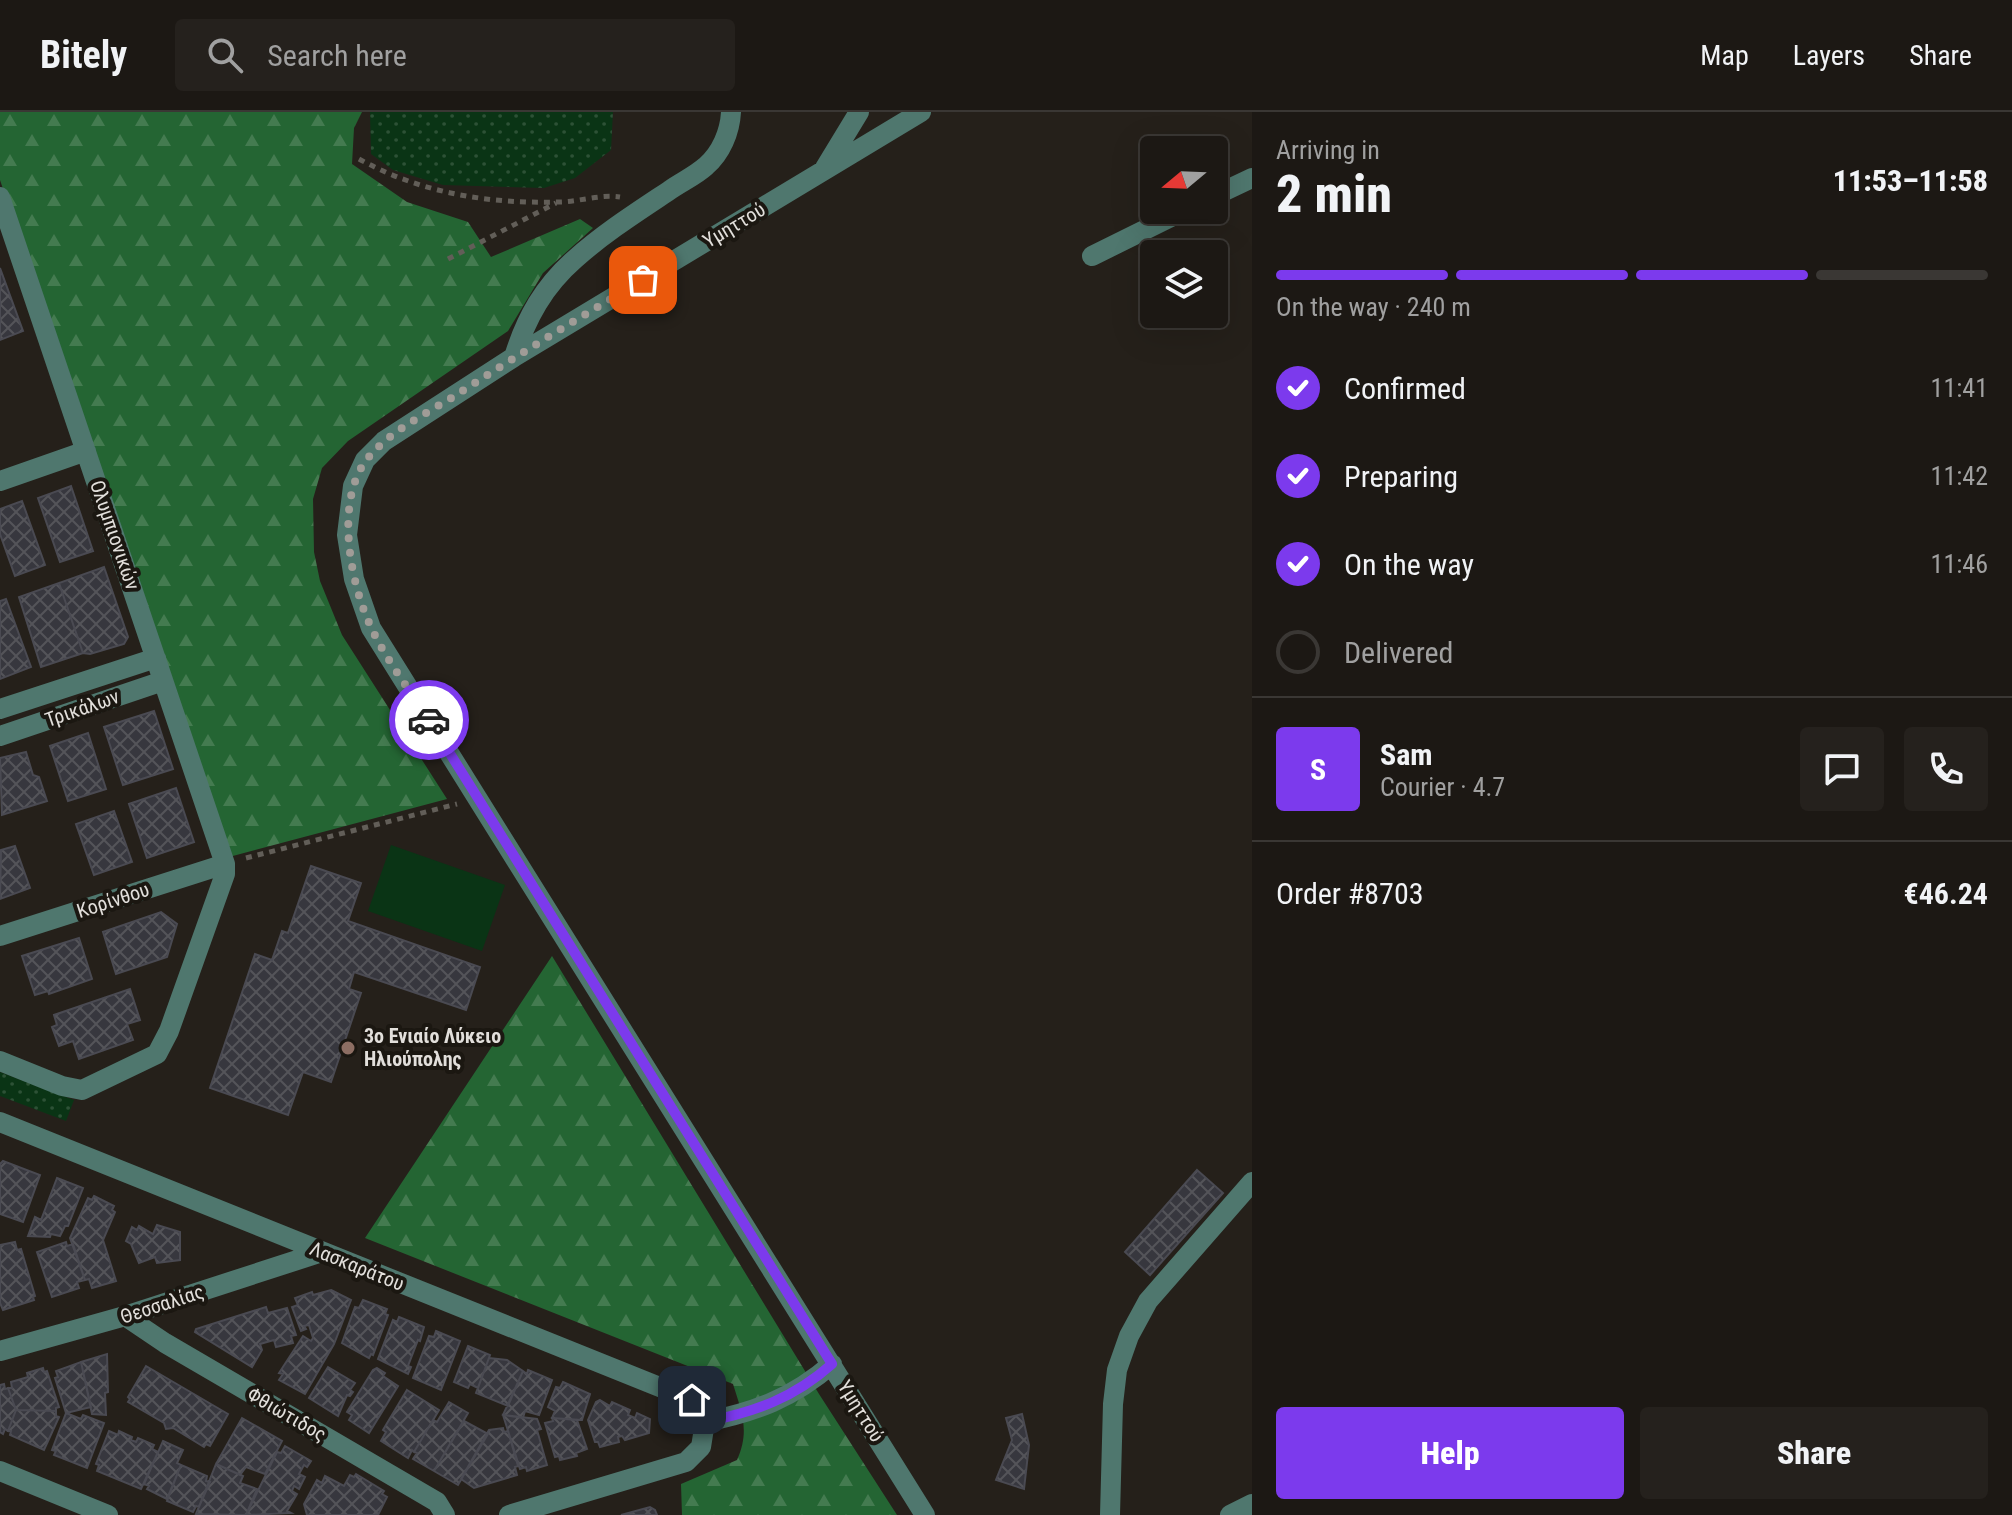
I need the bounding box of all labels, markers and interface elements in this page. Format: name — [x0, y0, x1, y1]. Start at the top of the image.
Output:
search box — [175, 19, 735, 91]
text: Bitely — [40, 33, 127, 77]
icon: search — [203, 33, 247, 77]
text: Search here — [267, 38, 407, 73]
text: Map — [1700, 39, 1749, 72]
text: Layers — [1793, 39, 1865, 72]
text: Share — [1909, 39, 1972, 72]
text: Arriving in — [1276, 135, 1380, 165]
north arrow — [1140, 136, 1228, 224]
map controls — [1140, 136, 1228, 328]
text: 11:53–11:58 — [1833, 163, 1988, 198]
text: 2 min — [1276, 164, 1392, 225]
street label: Υμηττού — [698, 197, 770, 253]
button: layers — [1140, 240, 1228, 328]
pin — [609, 246, 677, 314]
icon: bag — [621, 258, 665, 302]
text: On the way · 240 m — [1276, 292, 1471, 322]
icon: check — [1276, 366, 1320, 410]
text: Confirmed — [1344, 371, 1466, 406]
text: 11:41 — [1931, 373, 1988, 403]
icon: check — [1276, 454, 1320, 498]
text: Preparing — [1344, 459, 1458, 494]
text: 11:42 — [1931, 461, 1988, 491]
street label: Ολυμπιονικών — [85, 477, 145, 593]
icon: check — [1276, 542, 1320, 586]
text: On the way — [1344, 547, 1474, 582]
text: 11:46 — [1931, 549, 1988, 579]
text: Delivered — [1344, 635, 1453, 670]
courier — [389, 680, 469, 760]
street label: Τρικάλων — [42, 684, 123, 732]
icon: car — [407, 698, 451, 742]
button: chat — [1800, 727, 1884, 811]
button: phone — [1904, 727, 1988, 811]
text: Sam — [1380, 737, 1433, 772]
text: S — [1310, 752, 1326, 787]
text: Courier · 4.7 — [1380, 772, 1505, 802]
text: Order #8703 — [1276, 876, 1424, 911]
text: €46.24 — [1903, 876, 1988, 911]
street label: Κορίνθου — [74, 877, 152, 923]
place label: 3ο Ενιαίο Λύκειο Ηλιούπολης — [364, 1024, 501, 1071]
marker: 3ο Ενιαίο Λύκειο Ηλιούπολης — [339, 1039, 357, 1057]
street label: Λασκαράτου — [306, 1236, 408, 1296]
street label: Θεσσαλίας — [117, 1279, 207, 1329]
pin — [658, 1366, 726, 1434]
street label: Υμηττού — [833, 1376, 889, 1446]
icon: home — [670, 1378, 714, 1422]
street label: Φθιώτιδος — [243, 1382, 331, 1446]
button: Help — [1276, 1407, 1624, 1499]
button: Share — [1640, 1407, 1988, 1499]

